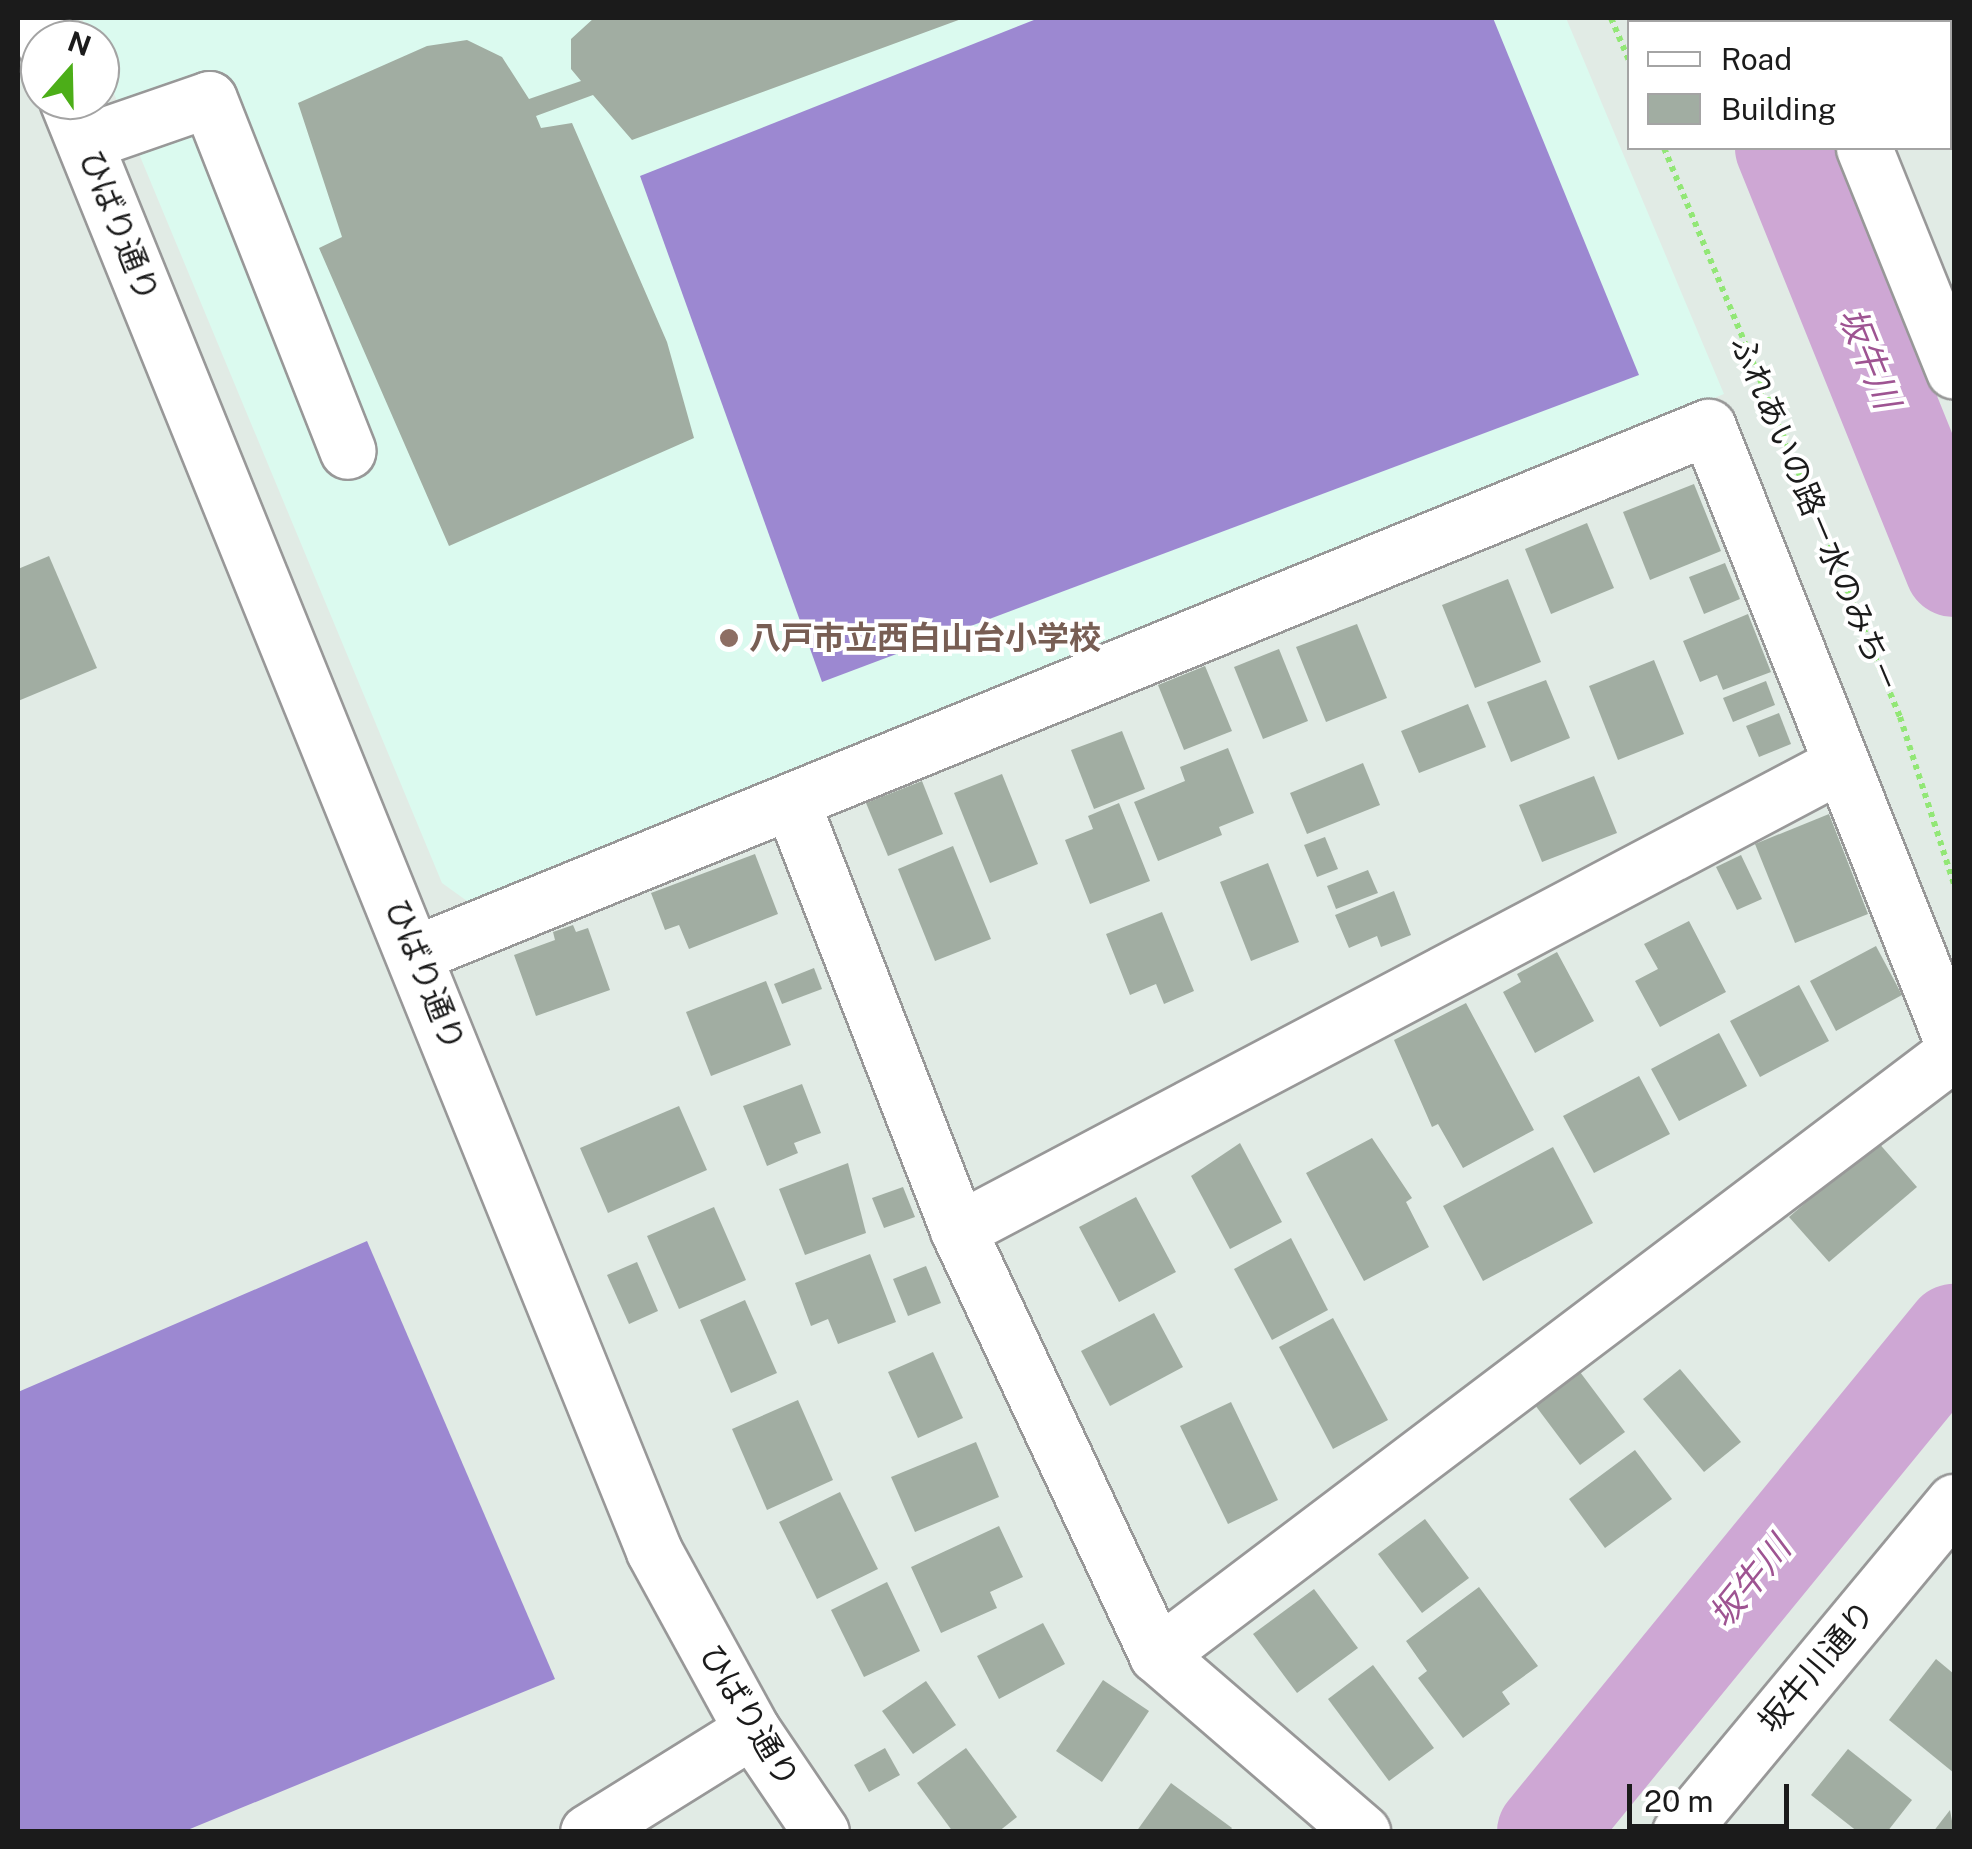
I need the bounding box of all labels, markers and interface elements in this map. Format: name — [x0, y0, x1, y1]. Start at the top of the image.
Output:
north arrow — [20, 20, 120, 120]
legend — [1627, 20, 1952, 150]
text: N — [64, 24, 96, 62]
text: Road — [1721, 41, 1792, 77]
text: Building — [1721, 91, 1836, 127]
street label: ひばり通り — [71, 145, 167, 307]
water label: 坂牛川 — [1830, 301, 1908, 415]
street label: ふれあいの路－水のみち－ — [1722, 330, 1908, 698]
place label: 八戸市立西白山台小学校 — [749, 619, 1101, 657]
marker: 八戸市立西白山台小学校 — [718, 627, 740, 649]
street label: ひばり通り — [377, 894, 473, 1056]
water label: 坂牛川 — [1701, 1528, 1799, 1636]
street label: 坂牛川通り — [1751, 1593, 1883, 1741]
street label: ひばり通り — [691, 1638, 807, 1794]
scale bar — [1632, 1764, 1794, 1826]
text: 20 m — [1644, 1783, 1713, 1819]

